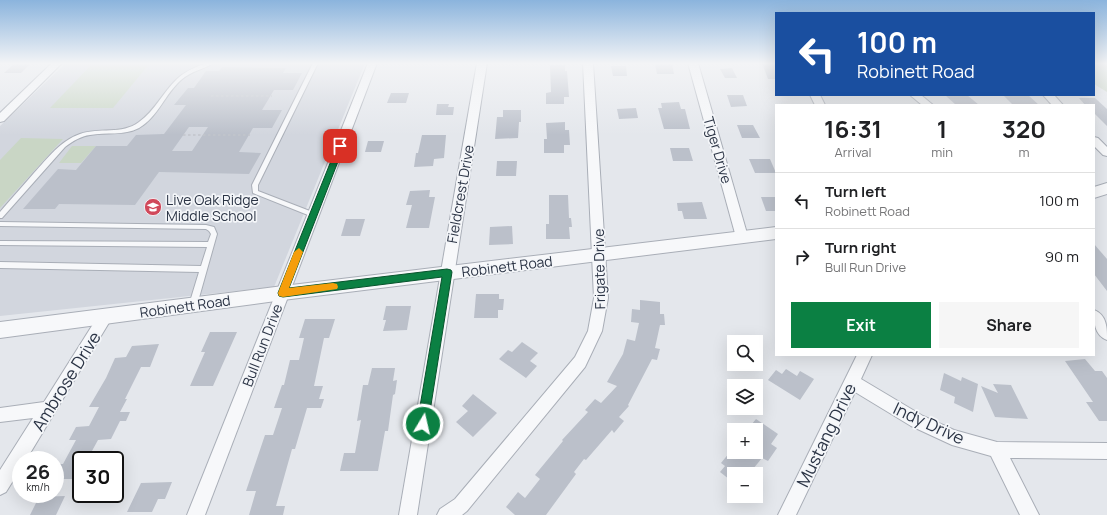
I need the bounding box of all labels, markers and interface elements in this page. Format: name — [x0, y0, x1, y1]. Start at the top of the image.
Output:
text: 100 m — [857, 23, 937, 61]
icon: left — [791, 28, 843, 80]
text: Robinett Road — [857, 59, 975, 83]
text: 16:31 — [824, 112, 882, 145]
text: 1 — [937, 112, 947, 145]
text: 320 — [1002, 112, 1046, 145]
street label: Tiger Drive — [699, 114, 737, 186]
pin — [323, 129, 357, 163]
icon: arrive — [329, 135, 351, 157]
street label: Fieldcrest Drive — [442, 143, 478, 245]
text: Arrival — [835, 143, 872, 161]
text: min — [931, 143, 953, 161]
text: m — [1018, 143, 1029, 161]
text: Turn left — [825, 181, 887, 202]
place label: Live Oak Ridge Middle School — [166, 190, 259, 225]
icon: left — [791, 190, 813, 212]
text: 100 m — [1039, 190, 1079, 211]
school or university icon: Live Oak Ridge Middle School — [143, 197, 163, 217]
text: Robinett Road — [825, 202, 910, 220]
street label: Frigate Drive — [589, 229, 609, 309]
text: Turn right — [825, 237, 896, 258]
icon: right — [791, 246, 813, 268]
text: 90 m — [1045, 246, 1079, 267]
street label: Robinett Road — [460, 251, 554, 281]
text: Bull Run Drive — [825, 258, 906, 276]
street label: Robinett Road — [138, 290, 232, 322]
street label: Bull Run Drive — [237, 301, 287, 389]
button: Exit — [791, 302, 931, 348]
button: Share — [939, 302, 1079, 348]
street label: Ambrose Drive — [26, 327, 106, 435]
map controls — [727, 335, 763, 503]
button: search — [727, 335, 763, 371]
button: layers — [727, 379, 763, 415]
street label: Mustang Drive — [791, 379, 861, 491]
street label: Indy Drive — [890, 396, 968, 450]
position arrow — [402, 403, 444, 445]
button: + — [727, 423, 763, 459]
speed limit sign: 30 — [72, 451, 124, 503]
text: 26 — [26, 458, 50, 485]
button: − — [727, 467, 763, 503]
text: km/h — [26, 480, 50, 494]

